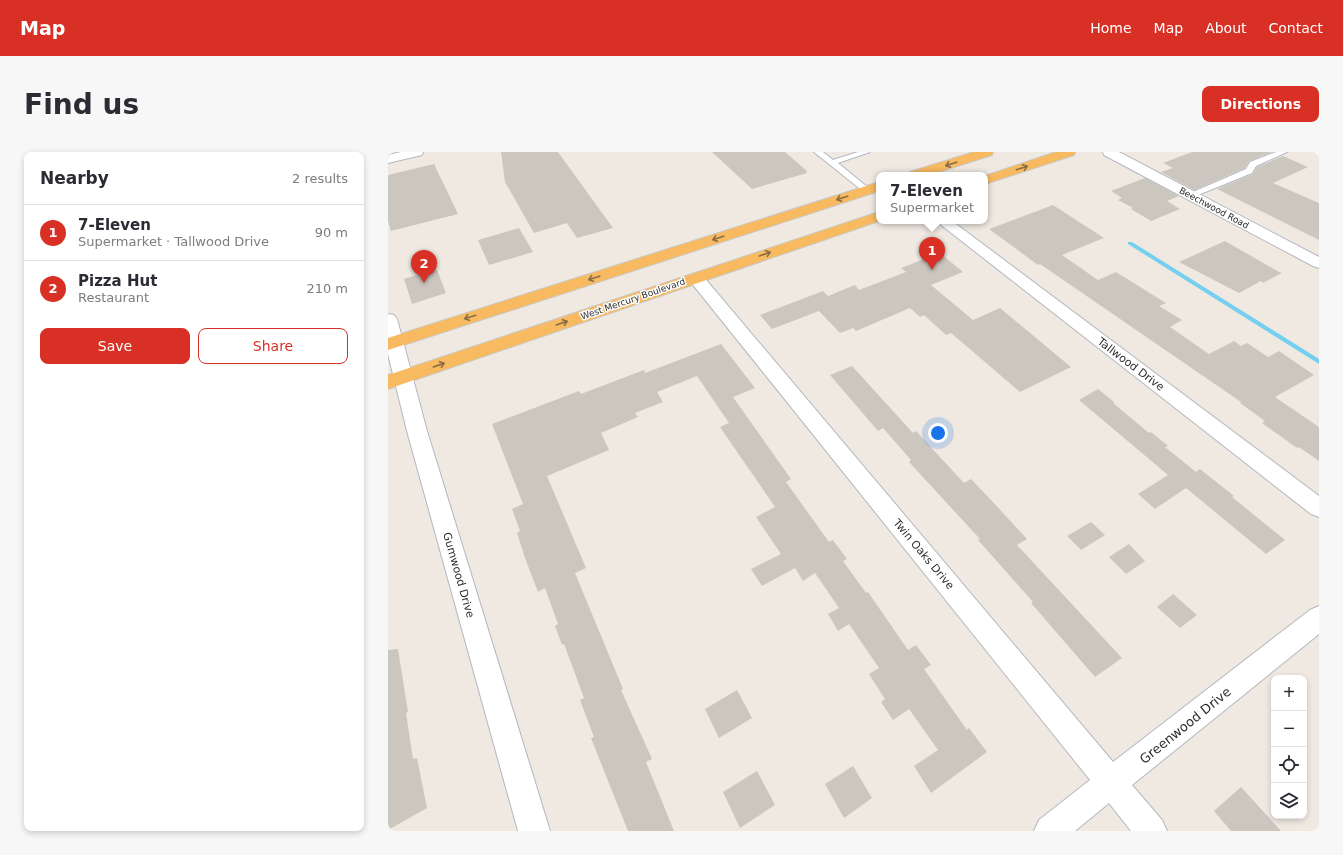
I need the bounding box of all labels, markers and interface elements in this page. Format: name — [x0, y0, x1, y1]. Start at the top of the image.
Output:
text: Map — [20, 17, 65, 39]
text: Home — [1090, 20, 1132, 36]
text: Map — [1154, 20, 1183, 36]
text: About — [1205, 20, 1247, 36]
text: Contact — [1269, 20, 1323, 36]
button: Directions — [1202, 86, 1319, 122]
text: Find us — [24, 88, 139, 121]
one-way arrow — [945, 160, 957, 168]
one-way arrow — [1015, 164, 1028, 171]
text: Nearby — [40, 168, 109, 188]
text: 2 results — [292, 171, 348, 186]
popup — [876, 172, 988, 224]
text: 7-Eleven — [890, 182, 963, 200]
street label: Beechwood Road — [1177, 185, 1251, 231]
one-way arrow — [836, 195, 848, 203]
text: Supermarket — [890, 200, 974, 215]
text: 7-Eleven — [78, 216, 151, 234]
text: 1 — [48, 225, 58, 240]
text: 90 m — [315, 225, 348, 240]
text: Supermarket · Tallwood Drive — [78, 234, 269, 249]
one-way arrow — [712, 235, 725, 242]
pin: 1 — [919, 237, 945, 270]
pin: 2 — [411, 250, 437, 283]
one-way arrow — [759, 250, 771, 258]
text: Pizza Hut — [78, 272, 157, 290]
one-way arrow — [588, 275, 601, 282]
street label: West Mercury Boulevard — [579, 276, 687, 322]
text: 2 — [48, 281, 58, 296]
text: 210 m — [306, 281, 348, 296]
text: Restaurant — [78, 290, 149, 305]
one-way arrow — [465, 314, 477, 322]
one-way arrow — [556, 319, 569, 326]
button: Save — [40, 328, 190, 364]
button: Share — [198, 328, 348, 364]
street label: Tallwood Drive — [1094, 335, 1167, 394]
one-way arrow — [433, 361, 446, 368]
your location — [928, 423, 948, 443]
street label: Twin Oaks Drive — [890, 516, 957, 592]
street label: Gumwood Drive — [440, 531, 477, 620]
map controls — [1271, 675, 1307, 819]
button: + — [1271, 675, 1307, 711]
street label: Greenwood Drive — [1137, 684, 1234, 767]
button: − — [1271, 711, 1307, 747]
button: locate — [1271, 747, 1307, 783]
button: layers — [1271, 783, 1307, 819]

